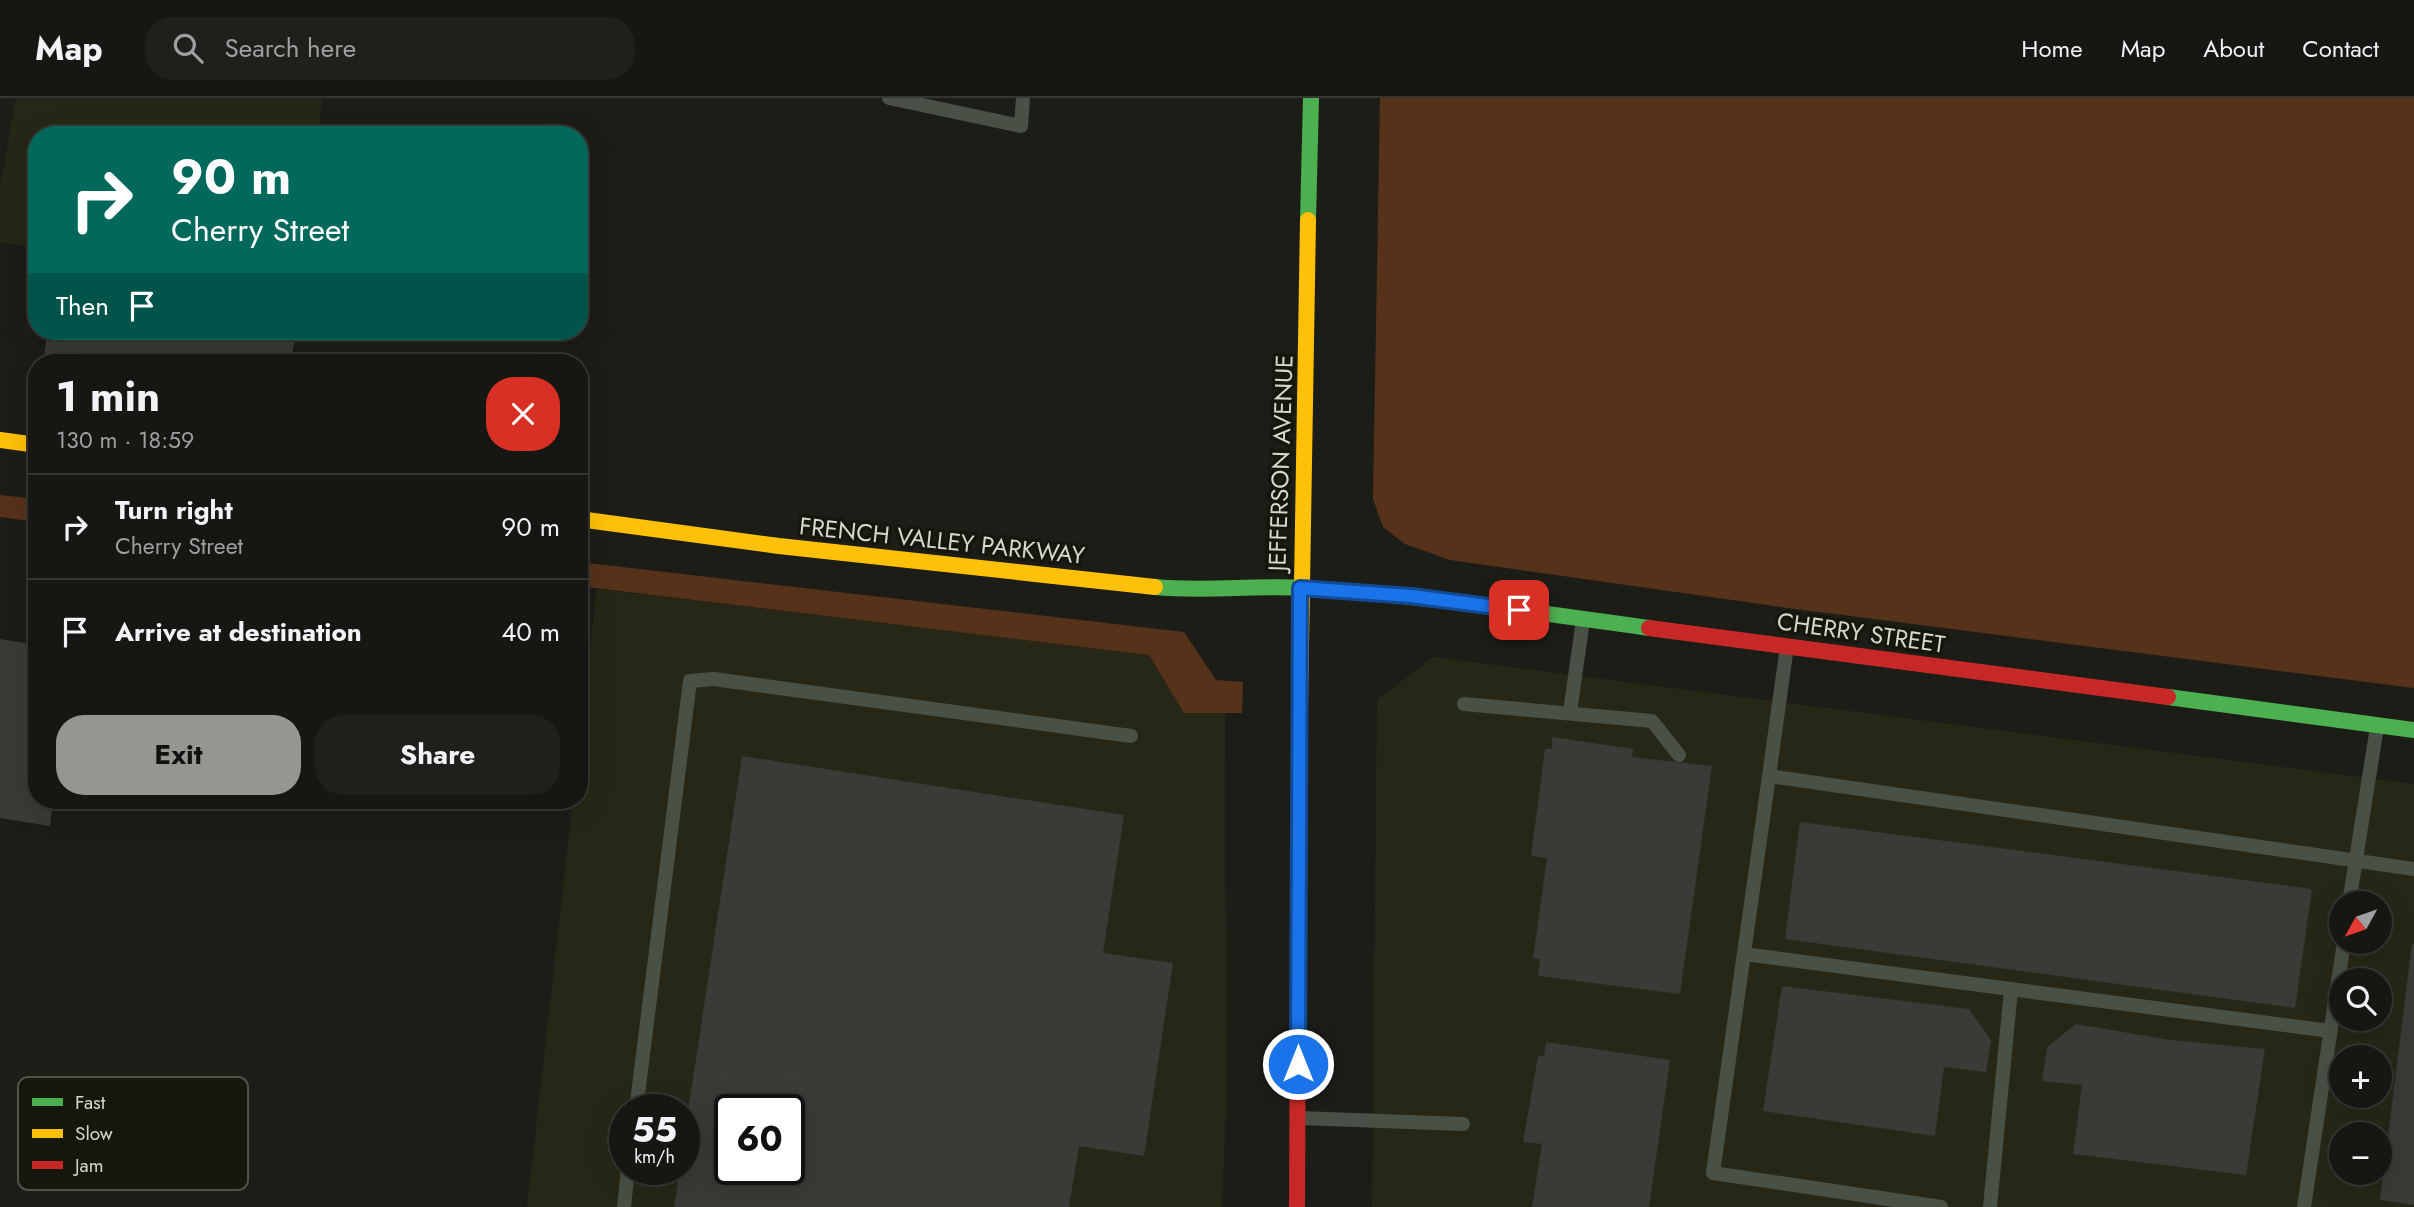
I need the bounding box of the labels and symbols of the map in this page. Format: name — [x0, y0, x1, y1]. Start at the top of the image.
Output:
street label: JEFFERSON AVENUE — [1259, 354, 1302, 575]
street label: FRENCH VALLEY PARKWAY — [798, 508, 1087, 573]
pin — [1489, 580, 1549, 640]
street label: CHERRY STREET — [1775, 603, 1948, 662]
north arrow — [2329, 891, 2392, 954]
position arrow — [1261, 1027, 1335, 1101]
legend — [18, 1077, 248, 1190]
text: Fast — [75, 1089, 106, 1116]
speed limit sign: 60 — [714, 1094, 805, 1185]
text: Slow — [75, 1120, 113, 1147]
text: Jam — [72, 1152, 104, 1179]

